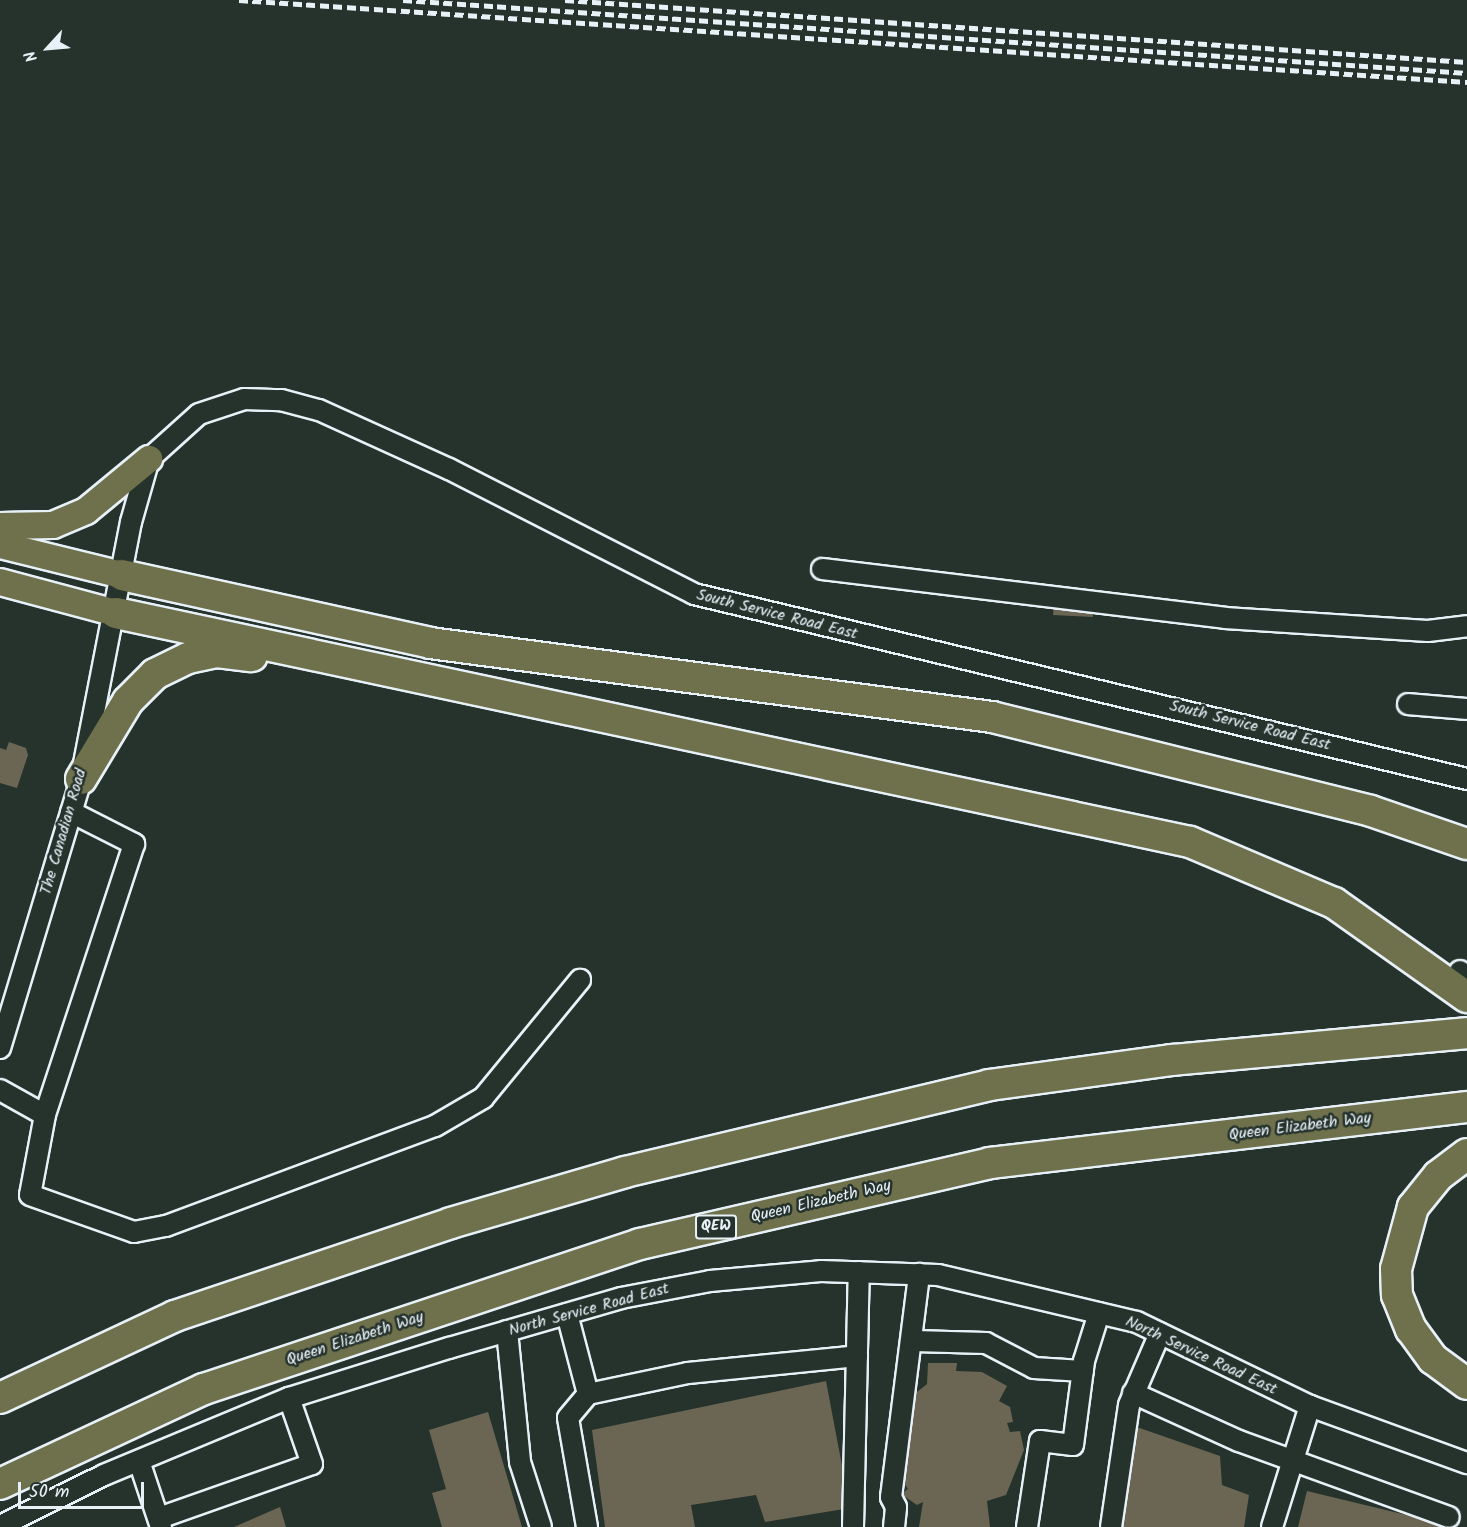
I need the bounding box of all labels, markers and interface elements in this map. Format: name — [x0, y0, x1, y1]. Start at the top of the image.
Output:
north arrow — [18, 18, 78, 78]
text: N — [18, 46, 45, 66]
street label: South Service Road East — [694, 586, 860, 644]
street label: South Service Road East — [1167, 697, 1333, 755]
street label: The Canadian Road — [37, 767, 91, 897]
street label: Queen Elizabeth Way — [1228, 1109, 1372, 1145]
street label: Queen Elizabeth Way — [749, 1177, 893, 1227]
road number: QEW — [695, 1215, 737, 1239]
street label: North Service Road East — [507, 1279, 671, 1341]
street label: Queen Elizabeth Way — [284, 1308, 426, 1370]
street label: North Service Road East — [1122, 1312, 1280, 1400]
scale bar — [21, 1470, 147, 1508]
text: 50 m — [29, 1478, 69, 1507]

